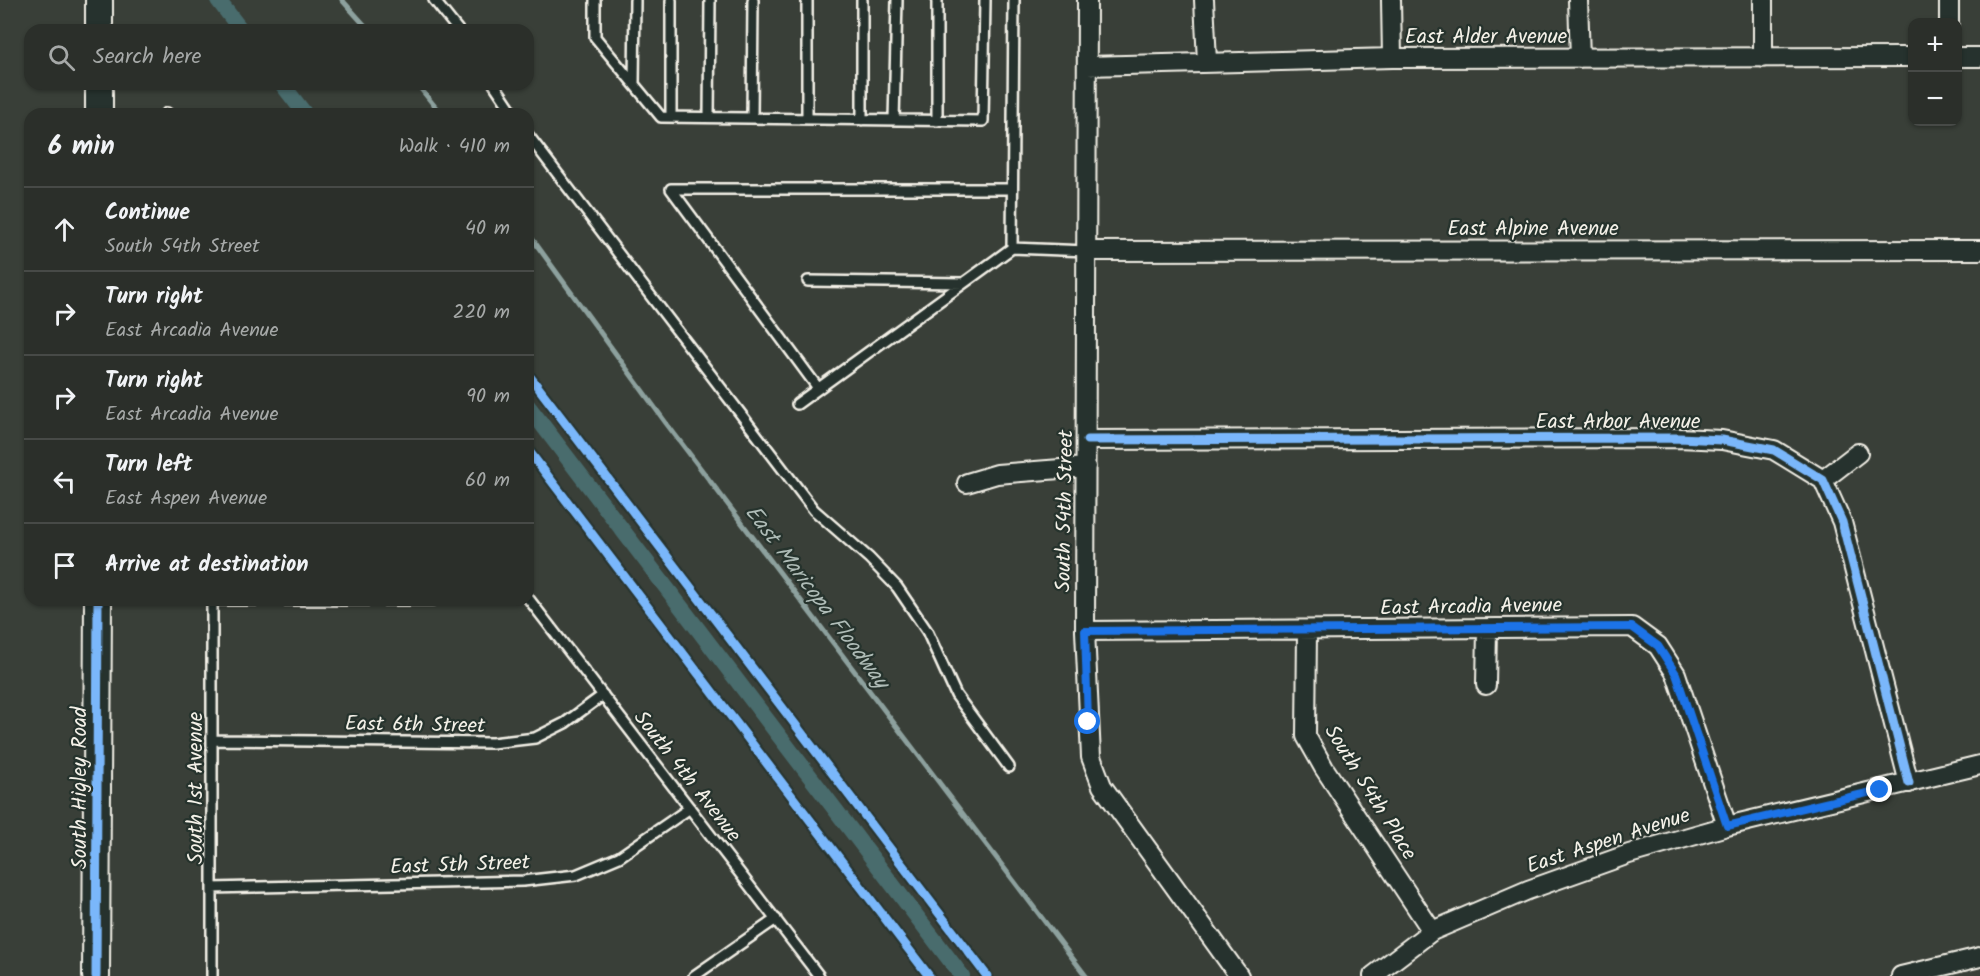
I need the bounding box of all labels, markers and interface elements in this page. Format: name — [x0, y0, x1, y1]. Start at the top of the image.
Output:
map controls — [1908, 18, 1962, 126]
button: + — [1908, 18, 1962, 72]
street label: East Alder Avenue — [1405, 21, 1568, 54]
search box — [24, 24, 534, 90]
text: Search here — [93, 40, 201, 75]
icon: search — [45, 41, 78, 74]
button: − — [1908, 72, 1962, 126]
text: 6 min — [48, 126, 115, 168]
text: Walk · 410 m — [399, 131, 510, 163]
text: Continue — [105, 196, 190, 231]
icon: ahead — [48, 213, 81, 246]
text: 40 m — [465, 213, 510, 245]
street label: East Alpine Avenue — [1447, 213, 1619, 246]
text: South 54th Street — [105, 231, 260, 263]
text: Turn right — [105, 280, 203, 315]
icon: right — [48, 297, 81, 330]
text: 220 m — [453, 297, 510, 329]
text: East Arcadia Avenue — [105, 315, 278, 347]
text: Turn right — [105, 364, 203, 399]
icon: right — [48, 381, 81, 414]
text: 90 m — [466, 381, 510, 413]
text: East Arcadia Avenue — [105, 399, 278, 431]
street label: East Arbor Avenue — [1535, 406, 1701, 439]
street label: South 54th Street — [1048, 429, 1083, 593]
text: Turn left — [105, 448, 192, 483]
icon: left — [48, 465, 81, 498]
text: 60 m — [465, 465, 510, 497]
text: East Aspen Avenue — [105, 483, 267, 515]
water label: East Maricopa Floodway — [735, 498, 899, 700]
text: Arrive at destination — [105, 548, 308, 583]
icon: arrive — [48, 549, 81, 582]
street label: East Arcadia Avenue — [1380, 589, 1563, 626]
street label: South 4th Avenue — [625, 704, 749, 850]
street label: South Higley Road — [64, 706, 97, 869]
street label: East 6th Street — [345, 708, 486, 743]
route start — [1074, 708, 1100, 734]
street label: South 1st Avenue — [180, 711, 213, 864]
street label: South 54th Place — [1315, 719, 1425, 867]
route end — [1866, 776, 1892, 802]
street label: East Aspen Avenue — [1522, 799, 1695, 883]
street label: East 5th Street — [390, 847, 531, 884]

